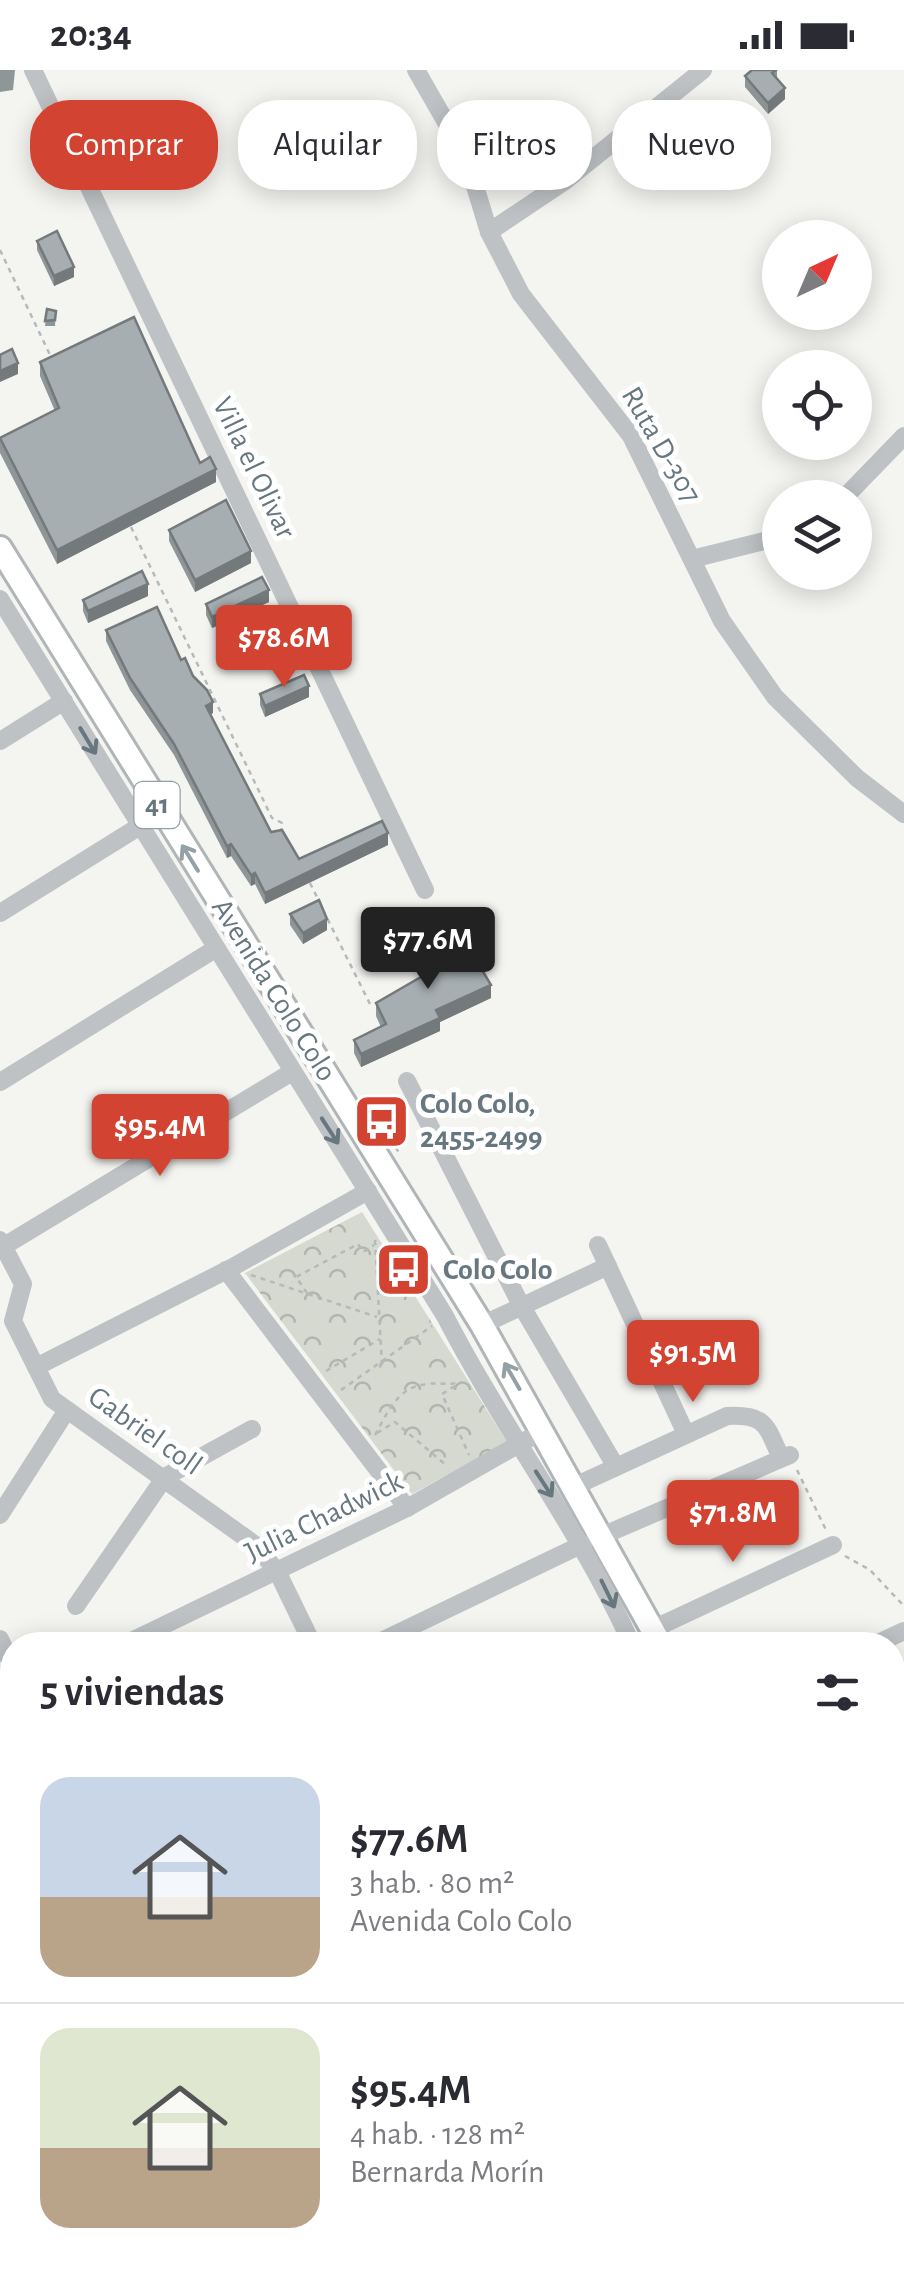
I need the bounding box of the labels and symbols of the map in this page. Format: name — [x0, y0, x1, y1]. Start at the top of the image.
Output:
north arrow — [762, 220, 872, 330]
street label: Ruta D-307 — [616, 382, 706, 508]
street label: Villa el Olivar — [207, 393, 301, 544]
pin: $78.6M — [203, 605, 365, 690]
one-way arrow — [78, 726, 98, 755]
road number: 41 — [134, 782, 180, 828]
one-way arrow — [180, 844, 201, 873]
street label: Avenida Colo Colo — [206, 894, 342, 1086]
pin: $77.6M — [347, 907, 509, 992]
place label: Colo Colo, 2455-2499 — [420, 1089, 542, 1153]
bus stop icon: Colo Colo, 2455-2499 — [351, 1091, 411, 1151]
pin: $95.4M — [79, 1094, 241, 1179]
one-way arrow — [319, 1117, 340, 1145]
bus stop icon: Colo Colo — [374, 1240, 434, 1300]
place label: Colo Colo — [443, 1255, 553, 1285]
pin: $91.5M — [612, 1320, 774, 1405]
one-way arrow — [502, 1362, 522, 1391]
street label: Gabriel coll — [83, 1381, 207, 1481]
street label: Julia Chadwick — [241, 1466, 408, 1568]
one-way arrow — [534, 1470, 555, 1498]
pin: $71.8M — [652, 1480, 814, 1565]
one-way arrow — [599, 1579, 618, 1609]

